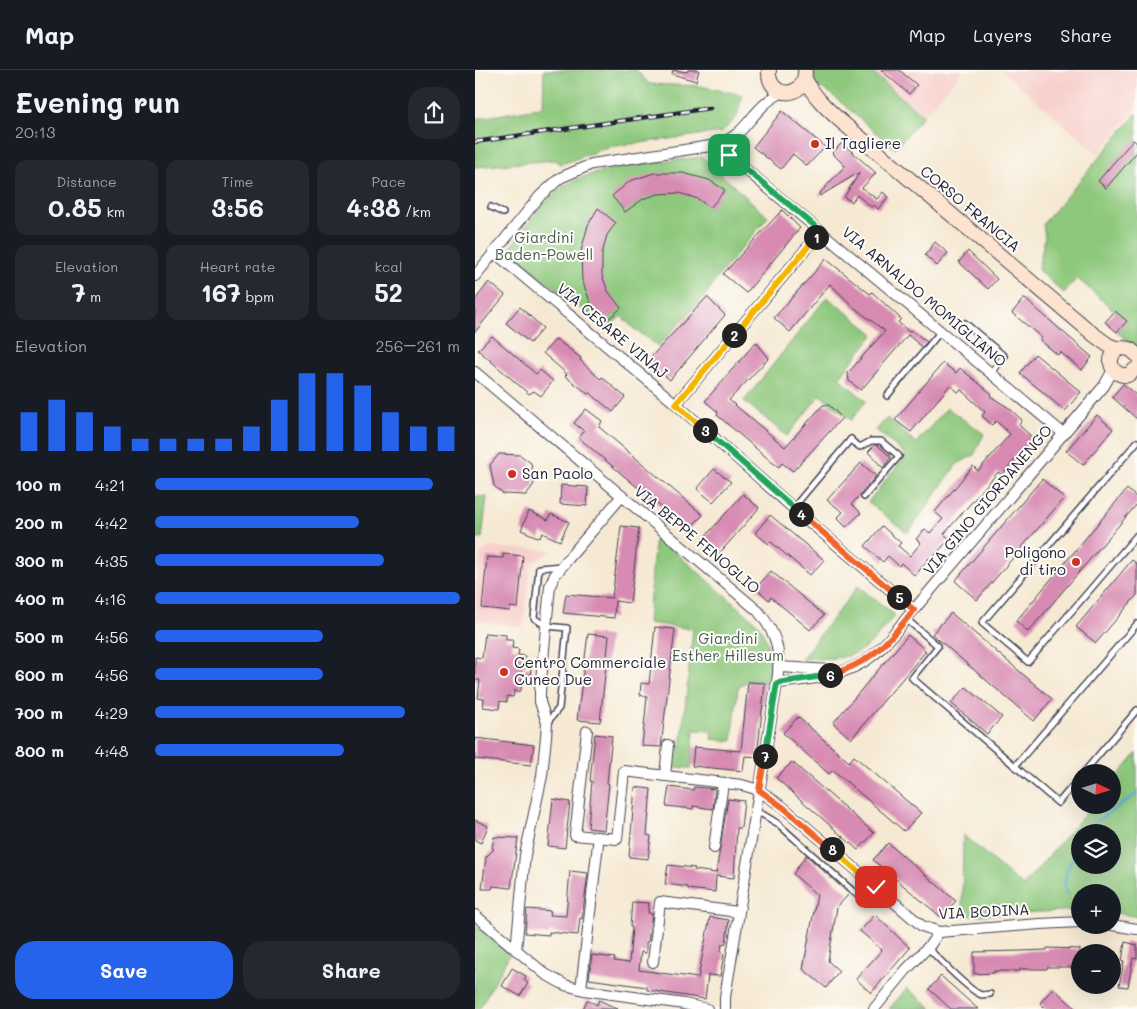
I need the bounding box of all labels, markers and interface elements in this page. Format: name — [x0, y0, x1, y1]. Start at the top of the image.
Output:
text: Map — [25, 19, 74, 50]
text: Map — [909, 23, 945, 47]
text: Layers — [973, 23, 1032, 47]
text: Share — [1060, 23, 1112, 47]
text: Evening run — [15, 84, 180, 120]
button: share — [408, 87, 460, 139]
text: 20:13 — [15, 121, 55, 142]
place label: Il Tagliere — [825, 133, 901, 153]
pin — [708, 134, 750, 176]
marker: Il Tagliere — [809, 138, 821, 150]
icon: arrive — [715, 141, 743, 169]
street label: CORSO FRANCIA — [917, 161, 1025, 256]
text: Distance — [56, 172, 117, 191]
text: Time — [222, 172, 253, 191]
text: Pace — [371, 172, 406, 191]
text: 0.85 — [48, 191, 102, 223]
text: 3:56 — [211, 191, 264, 223]
text: 4:38 — [346, 191, 400, 223]
text: km — [102, 202, 125, 221]
text: /km — [400, 202, 431, 221]
street label: VIA ARNALDO MOMIGLIANO — [838, 221, 1011, 371]
pin: 1 — [803, 224, 829, 250]
park label: Giardini Baden-Powell — [495, 227, 593, 264]
text: 1 — [813, 228, 820, 247]
text: Elevation — [55, 257, 118, 276]
text: Heart rate — [200, 257, 275, 276]
text: kcal — [375, 257, 402, 276]
text: 7 — [72, 276, 86, 308]
text: 167 — [201, 276, 241, 308]
text: 52 — [374, 276, 403, 308]
street label: VIA CESARE VINAJ — [553, 278, 673, 383]
text: m — [86, 287, 101, 306]
text: bpm — [241, 287, 274, 306]
pin: 2 — [721, 322, 747, 348]
text: 2 — [731, 326, 738, 345]
text: Elevation — [15, 335, 87, 356]
text: 256–261 m — [375, 335, 460, 356]
pin: 3 — [693, 418, 717, 442]
street label: VIA GINO GIORDANENGO — [918, 420, 1056, 579]
text: 3 — [701, 421, 710, 440]
place label: San Paolo — [522, 463, 593, 483]
marker: San Paolo — [506, 468, 518, 480]
text: 100 m — [15, 474, 61, 495]
text: 4:21 — [95, 474, 125, 495]
street label: VIA BEPPE FENOGLIO — [631, 481, 765, 598]
pin: 4 — [789, 502, 813, 526]
text: 4 — [797, 505, 806, 524]
text: 200 m — [15, 512, 63, 533]
text: 4:42 — [95, 512, 128, 533]
place label: Poligono di tiro — [1005, 542, 1066, 579]
text: 300 m — [15, 550, 64, 571]
text: 4:35 — [95, 550, 128, 571]
marker: Poligono di tiro — [1070, 556, 1082, 568]
pin: 5 — [887, 584, 911, 610]
text: 400 m — [15, 588, 64, 609]
text: 4:16 — [95, 588, 126, 609]
text: 5 — [895, 588, 904, 607]
text: 500 m — [15, 626, 63, 647]
text: 4:56 — [95, 626, 128, 647]
park label: Giardini Esther Hillesum — [672, 628, 784, 665]
place label: Centro Commerciale Cuneo Due — [514, 652, 666, 689]
pin: 6 — [817, 662, 843, 688]
text: 600 m — [15, 664, 64, 685]
text: 4:56 — [95, 664, 128, 685]
marker: Centro Commerciale Cuneo Due — [498, 666, 510, 678]
text: 6 — [826, 666, 835, 685]
text: 700 m — [15, 702, 63, 723]
text: 4:29 — [95, 702, 128, 723]
text: 800 m — [15, 740, 64, 761]
text: 4:48 — [95, 740, 128, 761]
pin: 7 — [753, 744, 777, 768]
text: 7 — [762, 747, 769, 766]
north arrow — [1071, 764, 1121, 814]
map controls — [1071, 764, 1121, 994]
button: layers — [1071, 824, 1121, 874]
pin: 8 — [819, 836, 845, 862]
text: 8 — [828, 840, 837, 859]
pin — [855, 866, 897, 908]
icon: check — [862, 873, 890, 901]
button: + — [1071, 884, 1121, 934]
street label: VIA BODINA — [938, 899, 1030, 923]
button: Save — [15, 941, 233, 999]
button: Share — [243, 941, 460, 999]
button: − — [1071, 944, 1121, 994]

